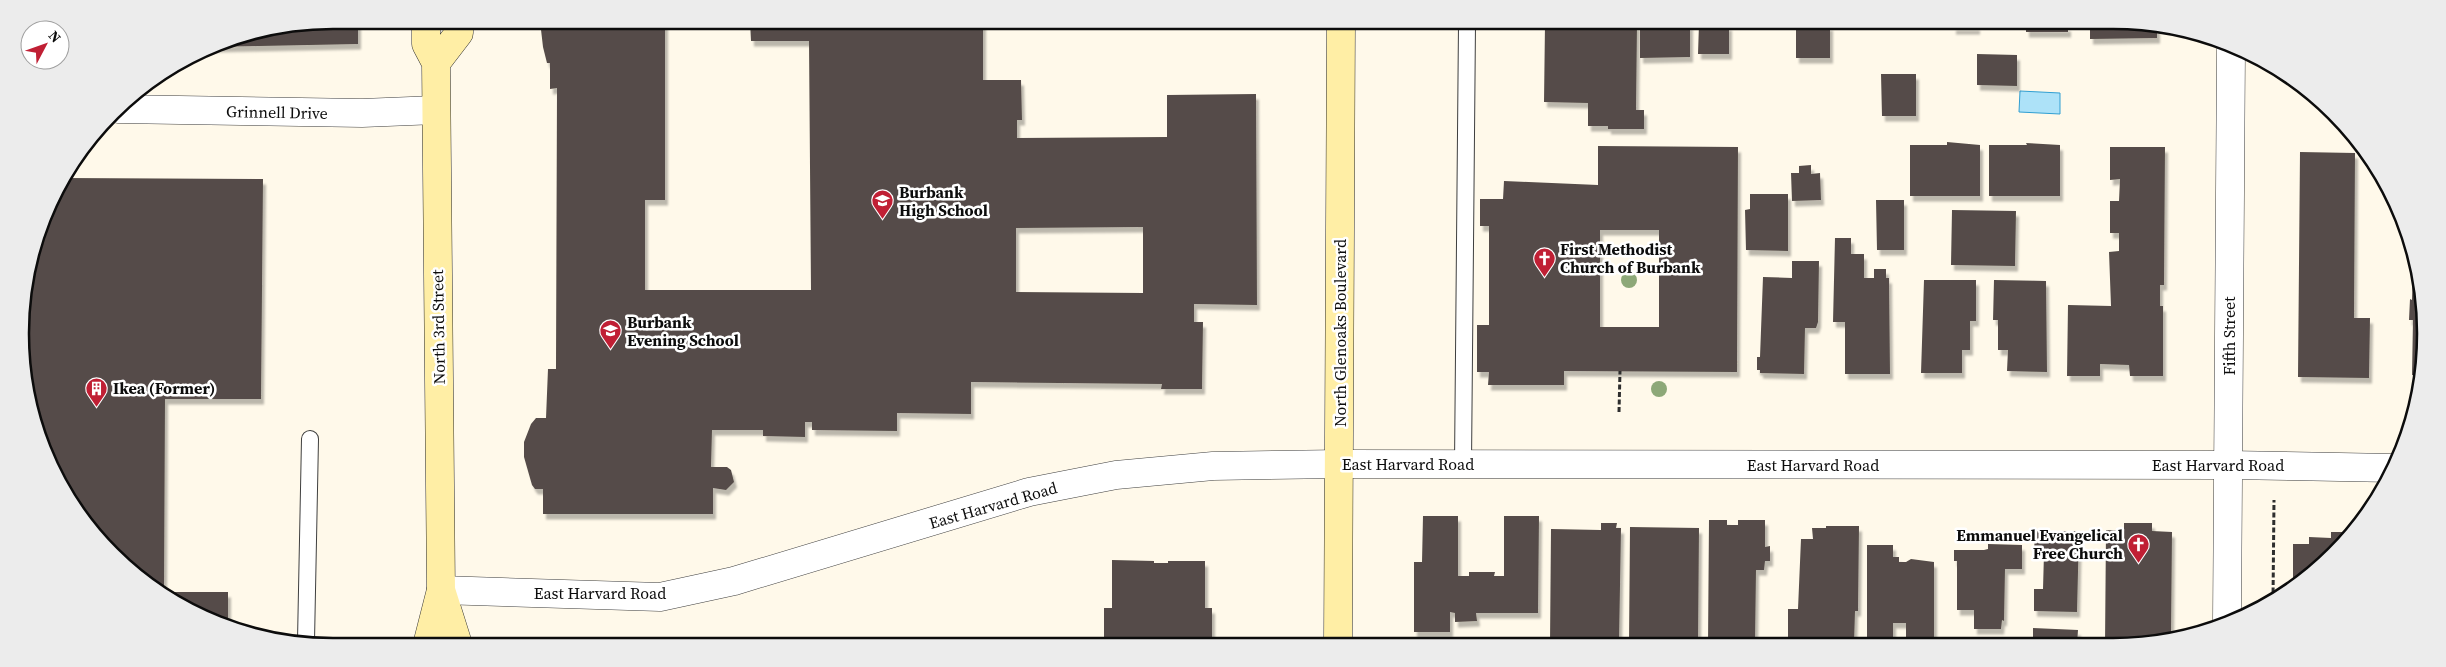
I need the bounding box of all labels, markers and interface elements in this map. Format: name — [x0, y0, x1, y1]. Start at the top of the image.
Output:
north arrow — [20, 20, 70, 70]
text: N — [44, 26, 66, 47]
street label: Grinnell Drive — [226, 100, 328, 124]
place label: Burbank High School — [899, 181, 988, 221]
school or university icon: Burbank High School — [871, 189, 895, 220]
place label: First Methodist Church of Burbank — [1560, 238, 1701, 278]
street label: North Glenoaks Boulevard — [1329, 239, 1351, 427]
church icon: First Methodist Church of Burbank — [1532, 246, 1556, 277]
street label: North 3rd Street — [426, 269, 450, 385]
street label: Fifth Street — [2218, 296, 2240, 375]
place label: Burbank Evening School — [627, 311, 739, 351]
school or university icon: Burbank Evening School — [599, 319, 623, 350]
building icon: Ikea (Former) — [85, 376, 109, 407]
place label: Ikea (Former) — [113, 377, 215, 399]
street label: East Harvard Road — [1342, 453, 1474, 475]
street label: East Harvard Road — [1747, 454, 1879, 476]
street label: East Harvard Road — [2152, 454, 2284, 476]
street label: East Harvard Road — [926, 476, 1060, 534]
place label: Emmanuel Evangelical Free Church — [1956, 524, 2123, 564]
church icon: Emmanuel Evangelical Free Church — [2127, 532, 2151, 563]
street label: East Harvard Road — [534, 582, 666, 604]

